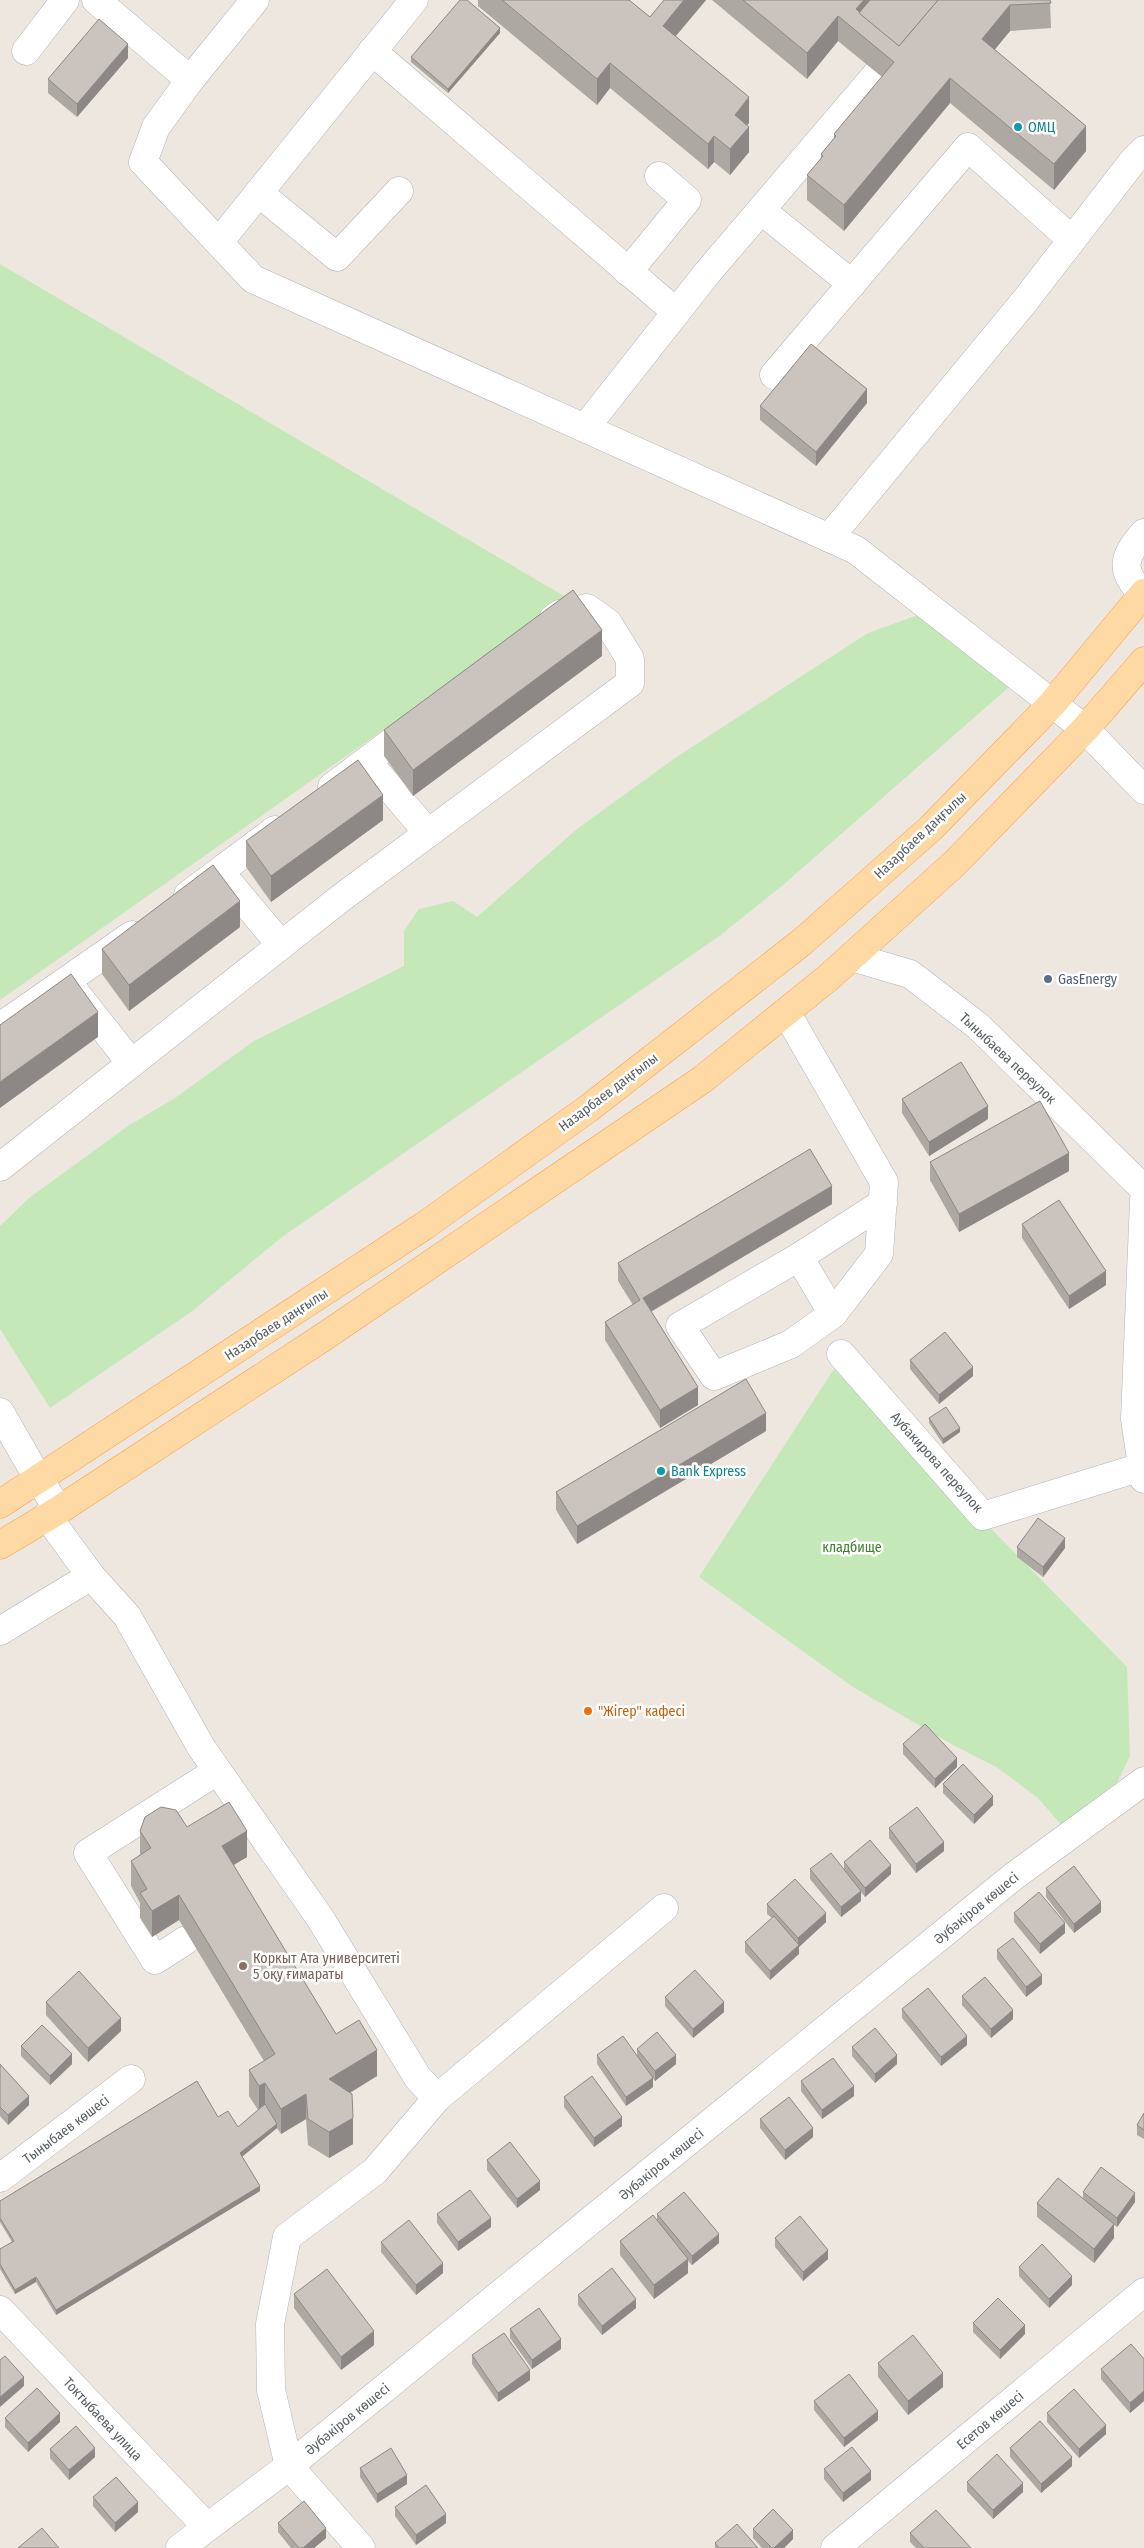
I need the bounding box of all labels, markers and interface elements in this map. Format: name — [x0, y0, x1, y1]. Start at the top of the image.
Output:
place label: ОМЦ — [1028, 119, 1056, 136]
marker: ОМЦ — [1012, 121, 1024, 133]
street label: Назарбаев даңғылы — [871, 788, 970, 882]
place label: GasEnergy — [1058, 971, 1118, 988]
marker: GasEnergy — [1042, 973, 1054, 985]
street label: Тыныбаева переулок — [956, 1009, 1060, 1108]
street label: Назарбаев даңғылы — [555, 1050, 661, 1135]
street label: Назарбаев даңғылы — [221, 1285, 331, 1364]
street label: Аубакирова переулок — [887, 1409, 987, 1516]
place label: Bank Express — [671, 1463, 746, 1480]
marker: Bank Express — [655, 1465, 667, 1477]
park label: кладбище — [822, 1539, 882, 1556]
place label: "Жігер" кафесі — [598, 1703, 685, 1720]
marker: "Жігер" кафесі — [582, 1705, 594, 1717]
street label: Әубәкіров көшесі — [930, 1869, 1022, 1948]
place label: Коркыт Ата университеті 5 оқу ғимараты — [253, 1950, 400, 1983]
marker: Коркыт Ата университеті 5 оқу ғимараты — [237, 1960, 249, 1972]
street label: Тыныбаев көшесі — [20, 2091, 113, 2167]
street label: Әубәкіров көшесі — [615, 2125, 707, 2204]
street label: Токтыбаева улица — [60, 2374, 146, 2465]
street label: Әубәкіров көшесі — [301, 2380, 393, 2459]
street label: Есетов көшесі — [953, 2388, 1027, 2453]

